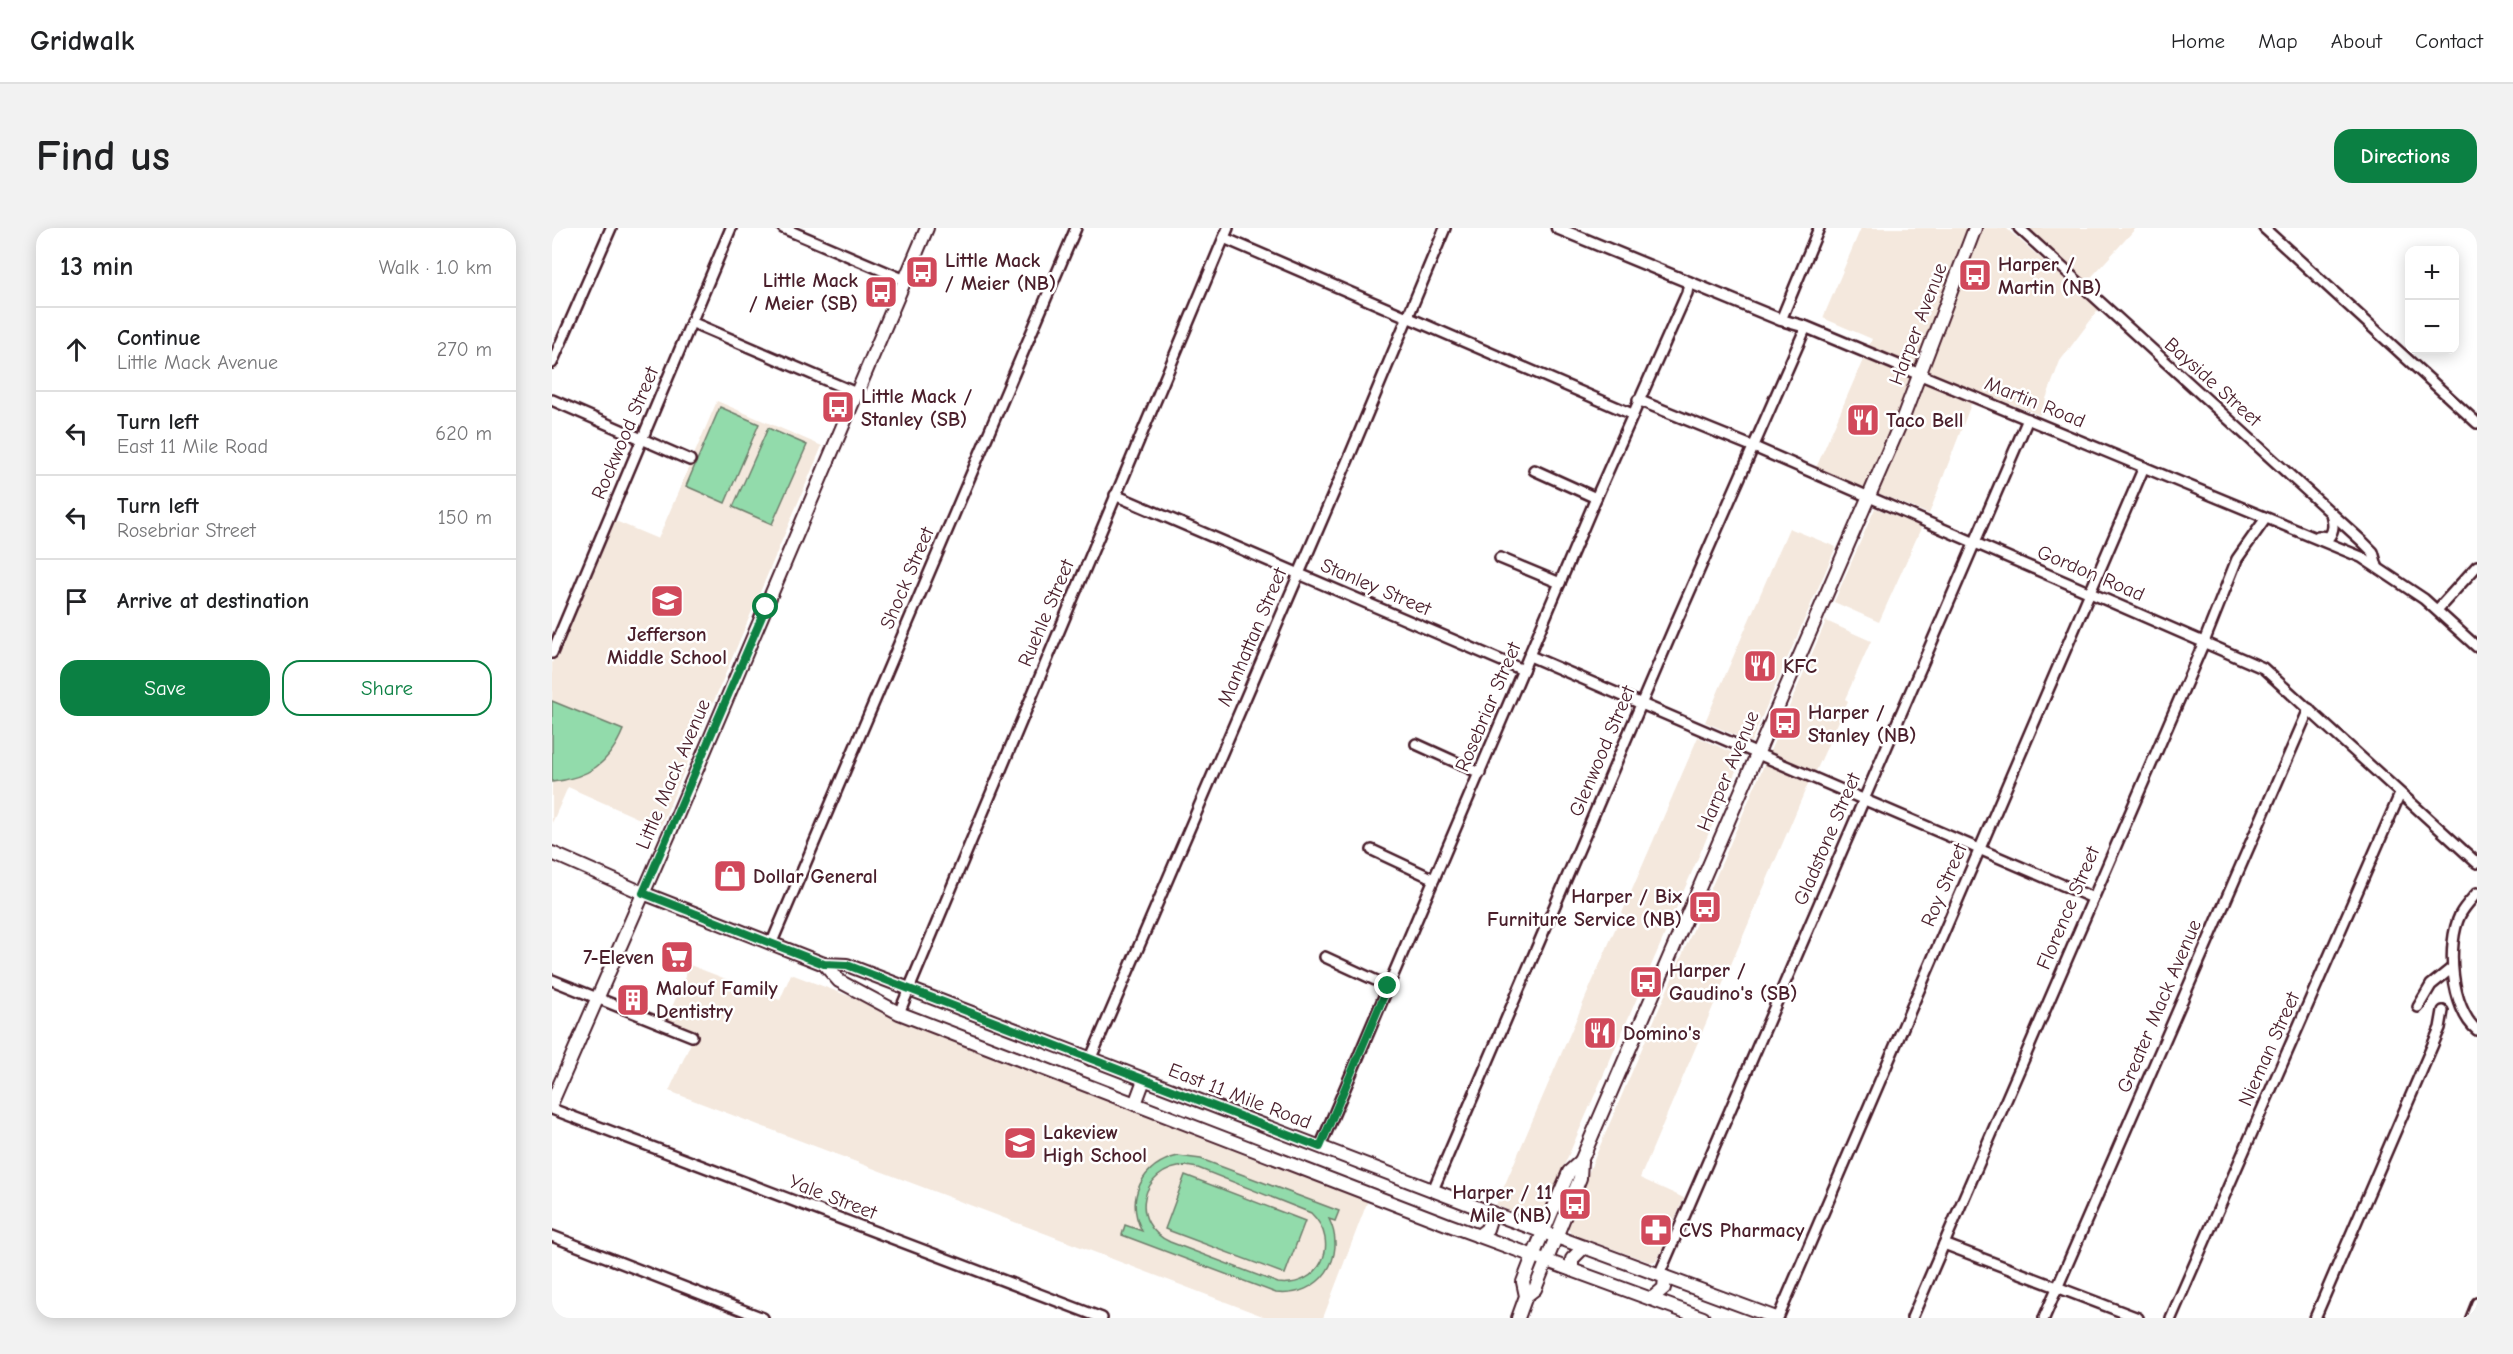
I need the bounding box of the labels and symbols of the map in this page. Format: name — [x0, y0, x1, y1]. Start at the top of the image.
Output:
place label: Little Mack / Meier (NB) — [945, 249, 1056, 295]
place label: Harper / Martin (NB) — [1998, 253, 2101, 299]
bus stop icon: Little Mack / Meier (NB) — [904, 254, 940, 290]
bus stop icon: Harper / Martin (NB) — [1957, 257, 1993, 293]
street label: Harper Avenue — [1884, 260, 1952, 388]
place label: Little Mack / Meier (SB) — [749, 269, 858, 315]
bus stop icon: Little Mack / Meier (SB) — [863, 274, 899, 310]
street label: Bayside Street — [2160, 333, 2267, 432]
street label: Rockwood Street — [587, 362, 664, 503]
street label: Martin Road — [1981, 371, 2089, 433]
place label: Little Mack / Stanley (SB) — [861, 385, 972, 431]
bus stop icon: Little Mack / Stanley (SB) — [820, 389, 856, 425]
restaurant icon: Taco Bell — [1845, 402, 1881, 438]
place label: Taco Bell — [1886, 409, 1963, 432]
street label: Shock Street — [875, 522, 939, 632]
street label: Gordon Road — [2034, 540, 2148, 606]
street label: Stanley Street — [1317, 553, 1436, 621]
street label: Ruehle Street — [1013, 555, 1079, 670]
street label: Manhattan Street — [1212, 563, 1292, 710]
school or university icon: Jefferson Middle School — [649, 583, 685, 619]
route start — [752, 593, 778, 619]
place label: Jefferson Middle School — [607, 623, 727, 669]
street label: Rosebriar Street — [1450, 638, 1526, 775]
restaurant icon: KFC — [1742, 648, 1778, 684]
place label: KFC — [1783, 655, 1817, 678]
street label: Glenwood Street — [1564, 681, 1640, 820]
street label: Little Mack Avenue — [631, 695, 715, 853]
place label: Harper / Stanley (NB) — [1808, 701, 1916, 747]
bus stop icon: Harper / Stanley (NB) — [1767, 705, 1803, 741]
street label: Harper Avenue — [1692, 707, 1764, 835]
street label: Gladstone Street — [1789, 768, 1866, 909]
street label: Roy Street — [1916, 839, 1972, 930]
street label: Florence Street — [2032, 842, 2105, 973]
shop icon: Dollar General — [712, 858, 748, 894]
place label: Dollar General — [753, 865, 878, 888]
place label: Harper / Bix Furniture Service (NB) — [1487, 885, 1682, 931]
bus stop icon: Harper / Bix Furniture Service (NB) — [1687, 889, 1723, 925]
street label: Greater Mack Avenue — [2112, 916, 2206, 1096]
supermarket icon: 7-Eleven — [659, 939, 695, 975]
place label: 7-Eleven — [583, 946, 654, 969]
place label: Harper / Gaudino's (SB) — [1669, 959, 1797, 1005]
bus stop icon: Harper / Gaudino's (SB) — [1628, 964, 1664, 1000]
route end — [1374, 972, 1400, 998]
place label: Malouf Family Dentistry — [656, 977, 779, 1023]
building icon: Malouf Family Dentistry — [615, 982, 651, 1018]
street label: Nieman Street — [2234, 987, 2305, 1110]
restaurant icon: Domino's — [1582, 1015, 1618, 1051]
place label: Domino's — [1623, 1022, 1700, 1045]
street label: East 11 Mile Road — [1165, 1058, 1315, 1134]
place label: Lakeview High School — [1043, 1121, 1147, 1167]
school or university icon: Lakeview High School — [1002, 1125, 1038, 1161]
street label: Yale Street — [786, 1170, 881, 1225]
place label: Harper / 11 Mile (NB) — [1452, 1181, 1552, 1227]
bus stop icon: Harper / 11 Mile (NB) — [1557, 1186, 1593, 1222]
pharmacy icon: CVS Pharmacy — [1638, 1212, 1674, 1248]
place label: CVS Pharmacy — [1679, 1219, 1805, 1242]

